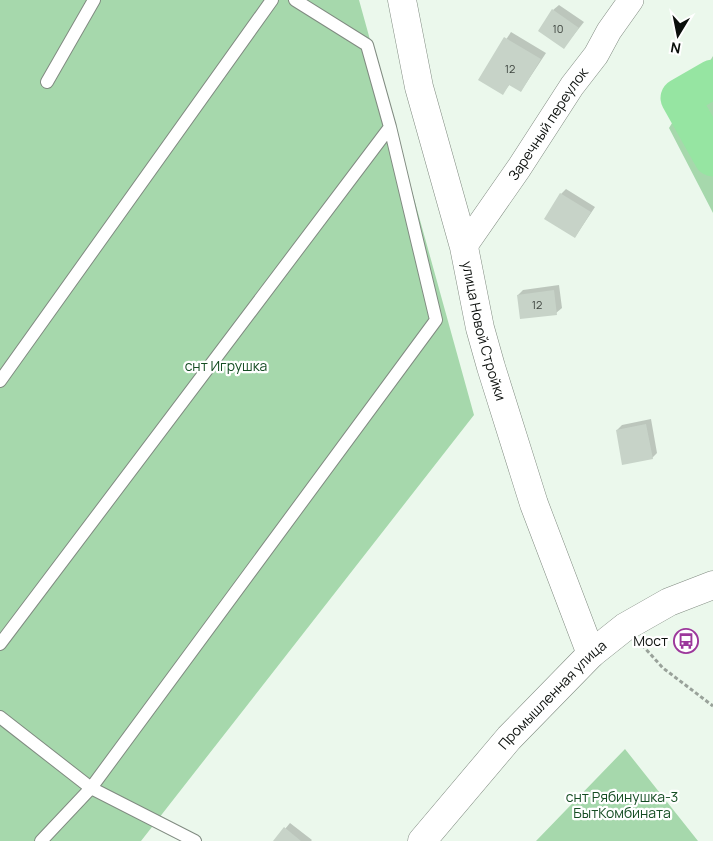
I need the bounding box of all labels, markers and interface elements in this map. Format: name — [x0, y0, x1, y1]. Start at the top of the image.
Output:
north arrow — [653, 10, 703, 60]
house number: 10 — [552, 21, 564, 36]
text: N — [669, 38, 682, 59]
house number: 12 — [505, 61, 515, 76]
street label: Заречный переулок — [503, 63, 593, 184]
street label: улица Новой Стройки — [458, 259, 511, 403]
house number: 12 — [532, 297, 542, 312]
park label: снт Игрушка — [185, 356, 267, 375]
bus stop icon: Мост — [673, 628, 699, 654]
place label: Мост — [633, 631, 668, 650]
street label: Промышленная улица — [494, 636, 610, 753]
park label: снт Рябинушка-3 БытКомбината — [566, 787, 678, 822]

